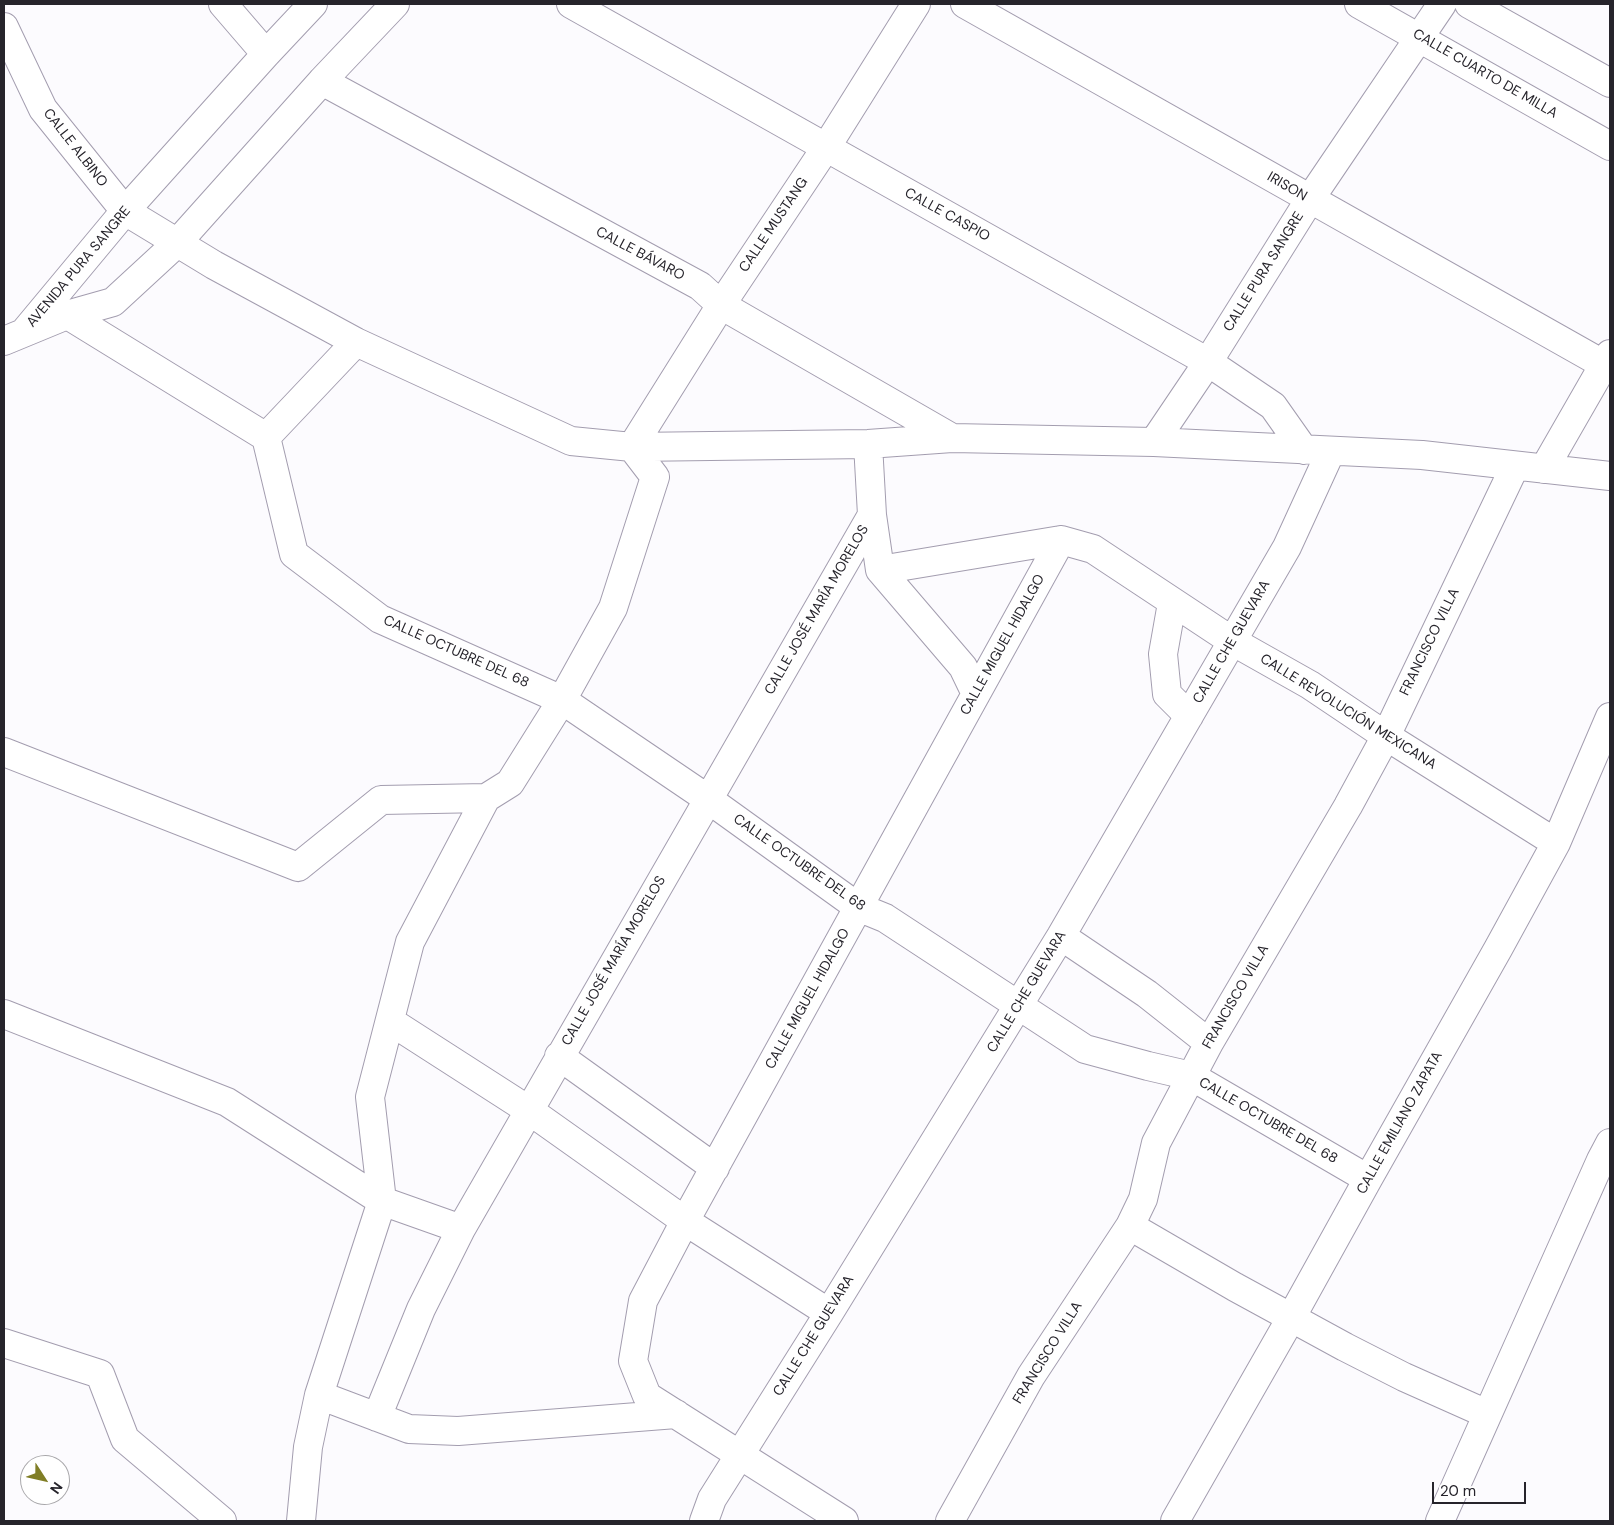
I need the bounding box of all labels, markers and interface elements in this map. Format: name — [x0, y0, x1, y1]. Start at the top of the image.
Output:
street label: CALLE CUARTO DE MILLA — [1410, 26, 1560, 122]
street label: CALLE ALBINO — [39, 106, 111, 190]
street label: IRISON — [1264, 169, 1310, 205]
street label: CALLE MUSTANG — [736, 174, 812, 276]
street label: CALLE CASPIO — [901, 185, 993, 245]
street label: AVENIDA PURA SANGRE — [23, 203, 135, 331]
street label: CALLE PURA SANGRE — [1220, 209, 1308, 335]
street label: CALLE BÁVARO — [593, 224, 687, 284]
street label: CALLE JOSÉ MARÍA MORELOS — [761, 522, 873, 698]
street label: CALLE MIGUEL HIDALGO — [957, 572, 1049, 718]
street label: CALLE CHE GUEVARA — [1190, 577, 1274, 707]
street label: FRANCISCO VILLA — [1397, 586, 1463, 698]
street label: CALLE OCTUBRE DEL 68 — [381, 612, 531, 692]
street label: CALLE REVOLUCIÓN MEXICANA — [1257, 651, 1439, 773]
street label: CALLE OCTUBRE DEL 68 — [730, 811, 868, 915]
street label: CALLE JOSÉ MARÍA MORELOS — [558, 873, 670, 1049]
street label: CALLE MIGUEL HIDALGO — [762, 926, 854, 1072]
street label: CALLE CHE GUEVARA — [984, 928, 1070, 1056]
street label: FRANCISCO VILLA — [1199, 942, 1273, 1052]
street label: CALLE EMILIANO ZAPATA — [1354, 1049, 1446, 1197]
street label: CALLE OCTUBRE DEL 68 — [1196, 1074, 1340, 1168]
street label: CALLE CHE GUEVARA — [770, 1272, 858, 1400]
street label: FRANCISCO VILLA — [1010, 1299, 1086, 1407]
north arrow — [20, 1455, 70, 1505]
scale bar — [1434, 1472, 1528, 1504]
text: N — [46, 1479, 67, 1497]
text: 20 m — [1440, 1481, 1476, 1501]

